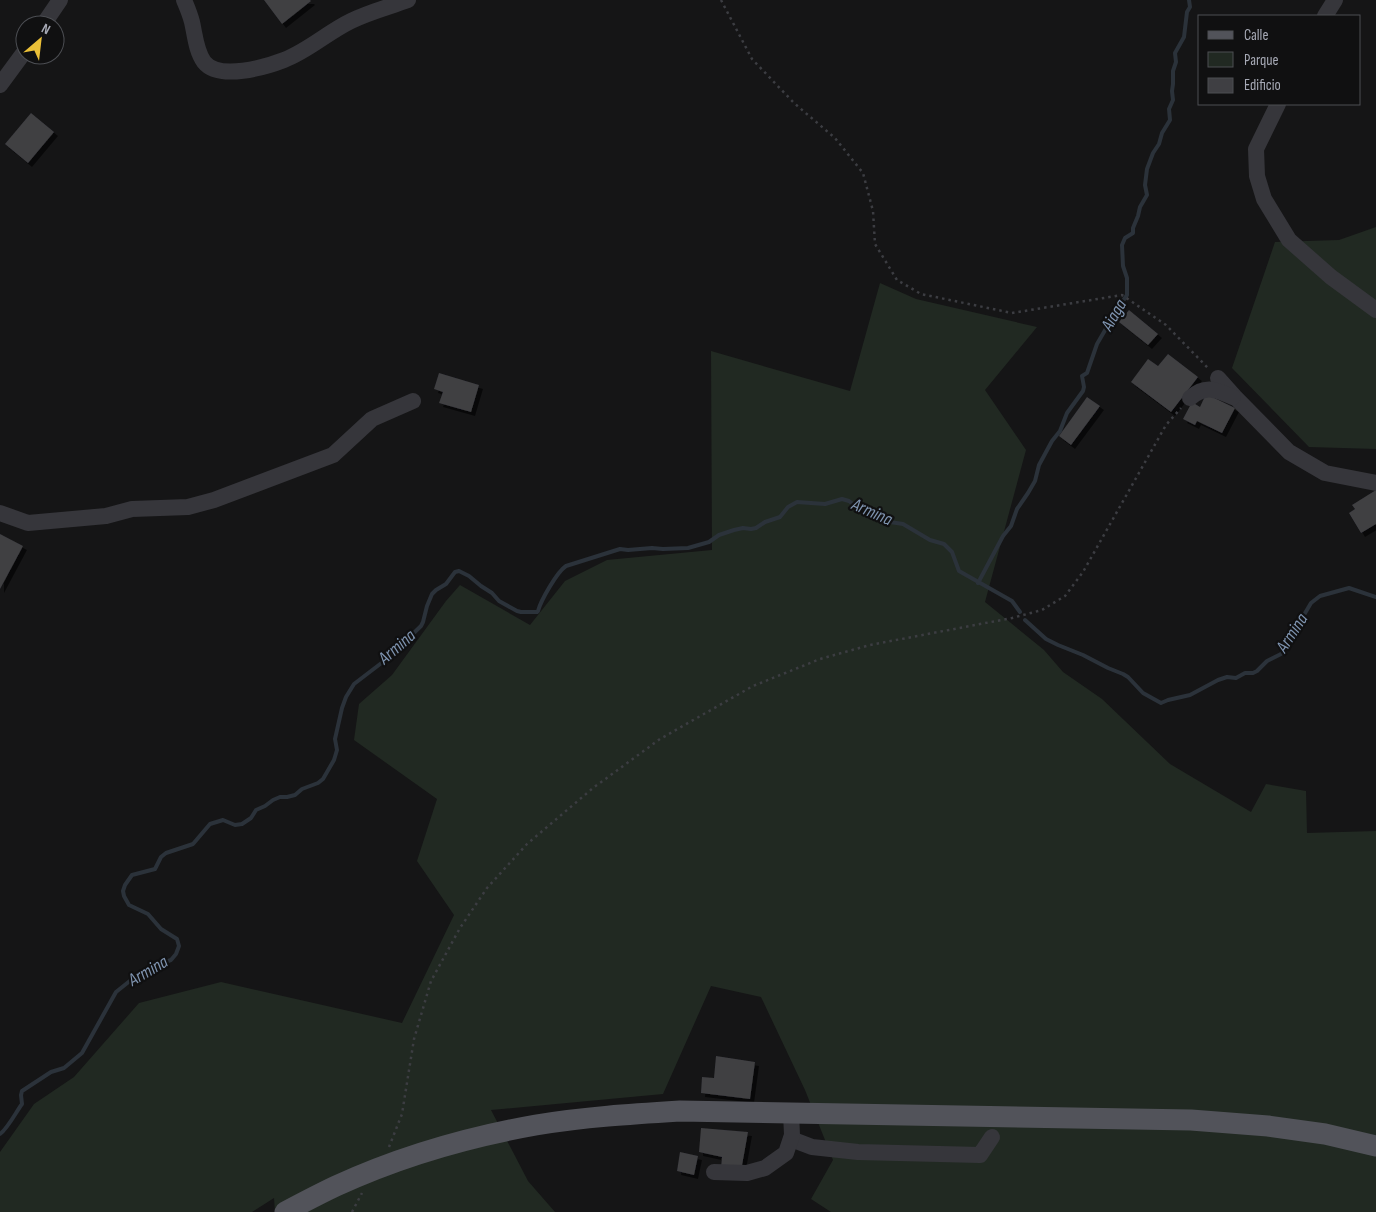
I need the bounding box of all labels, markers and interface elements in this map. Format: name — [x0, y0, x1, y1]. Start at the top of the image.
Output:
north arrow — [15, 15, 65, 65]
legend — [1198, 15, 1361, 105]
text: N — [39, 20, 53, 38]
text: Calle — [1244, 26, 1268, 45]
text: Parque — [1244, 51, 1279, 70]
text: Edificio — [1244, 76, 1281, 95]
water label: Aiaga — [1096, 295, 1132, 335]
water label: Armina — [847, 493, 896, 530]
water label: Armina — [1271, 609, 1313, 657]
water label: Armina — [373, 625, 420, 669]
water label: Armina — [124, 951, 172, 991]

